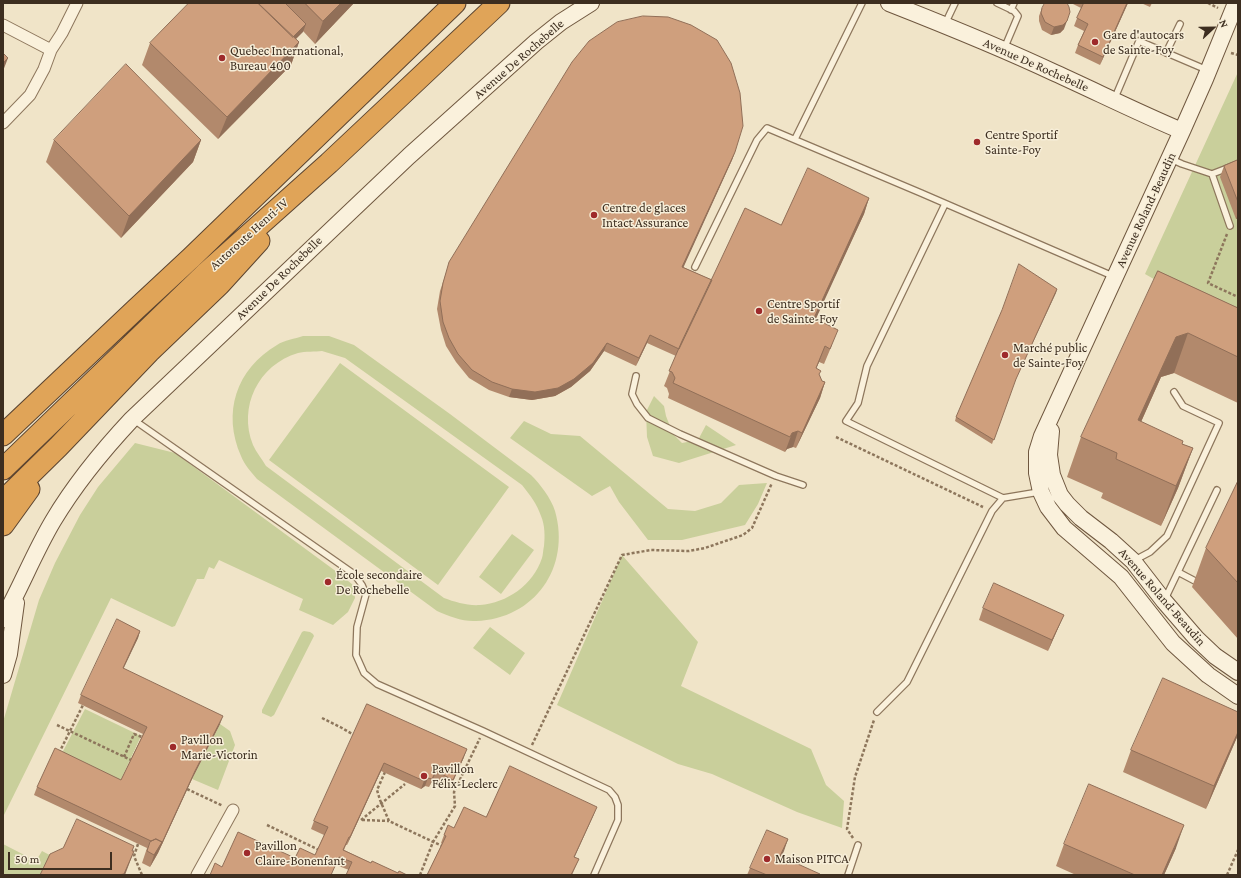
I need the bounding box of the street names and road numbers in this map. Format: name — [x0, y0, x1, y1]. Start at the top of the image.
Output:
street label: Avenue De Rochebelle — [471, 16, 567, 102]
street label: Avenue De Rochebelle — [981, 35, 1091, 95]
street label: Avenue Roland-Beaudin — [1112, 150, 1180, 270]
street label: Autoroute Henri-IV — [207, 195, 291, 273]
street label: Avenue De Rochebelle — [233, 233, 325, 323]
street label: Avenue Roland-Beaudin — [1115, 545, 1209, 649]

